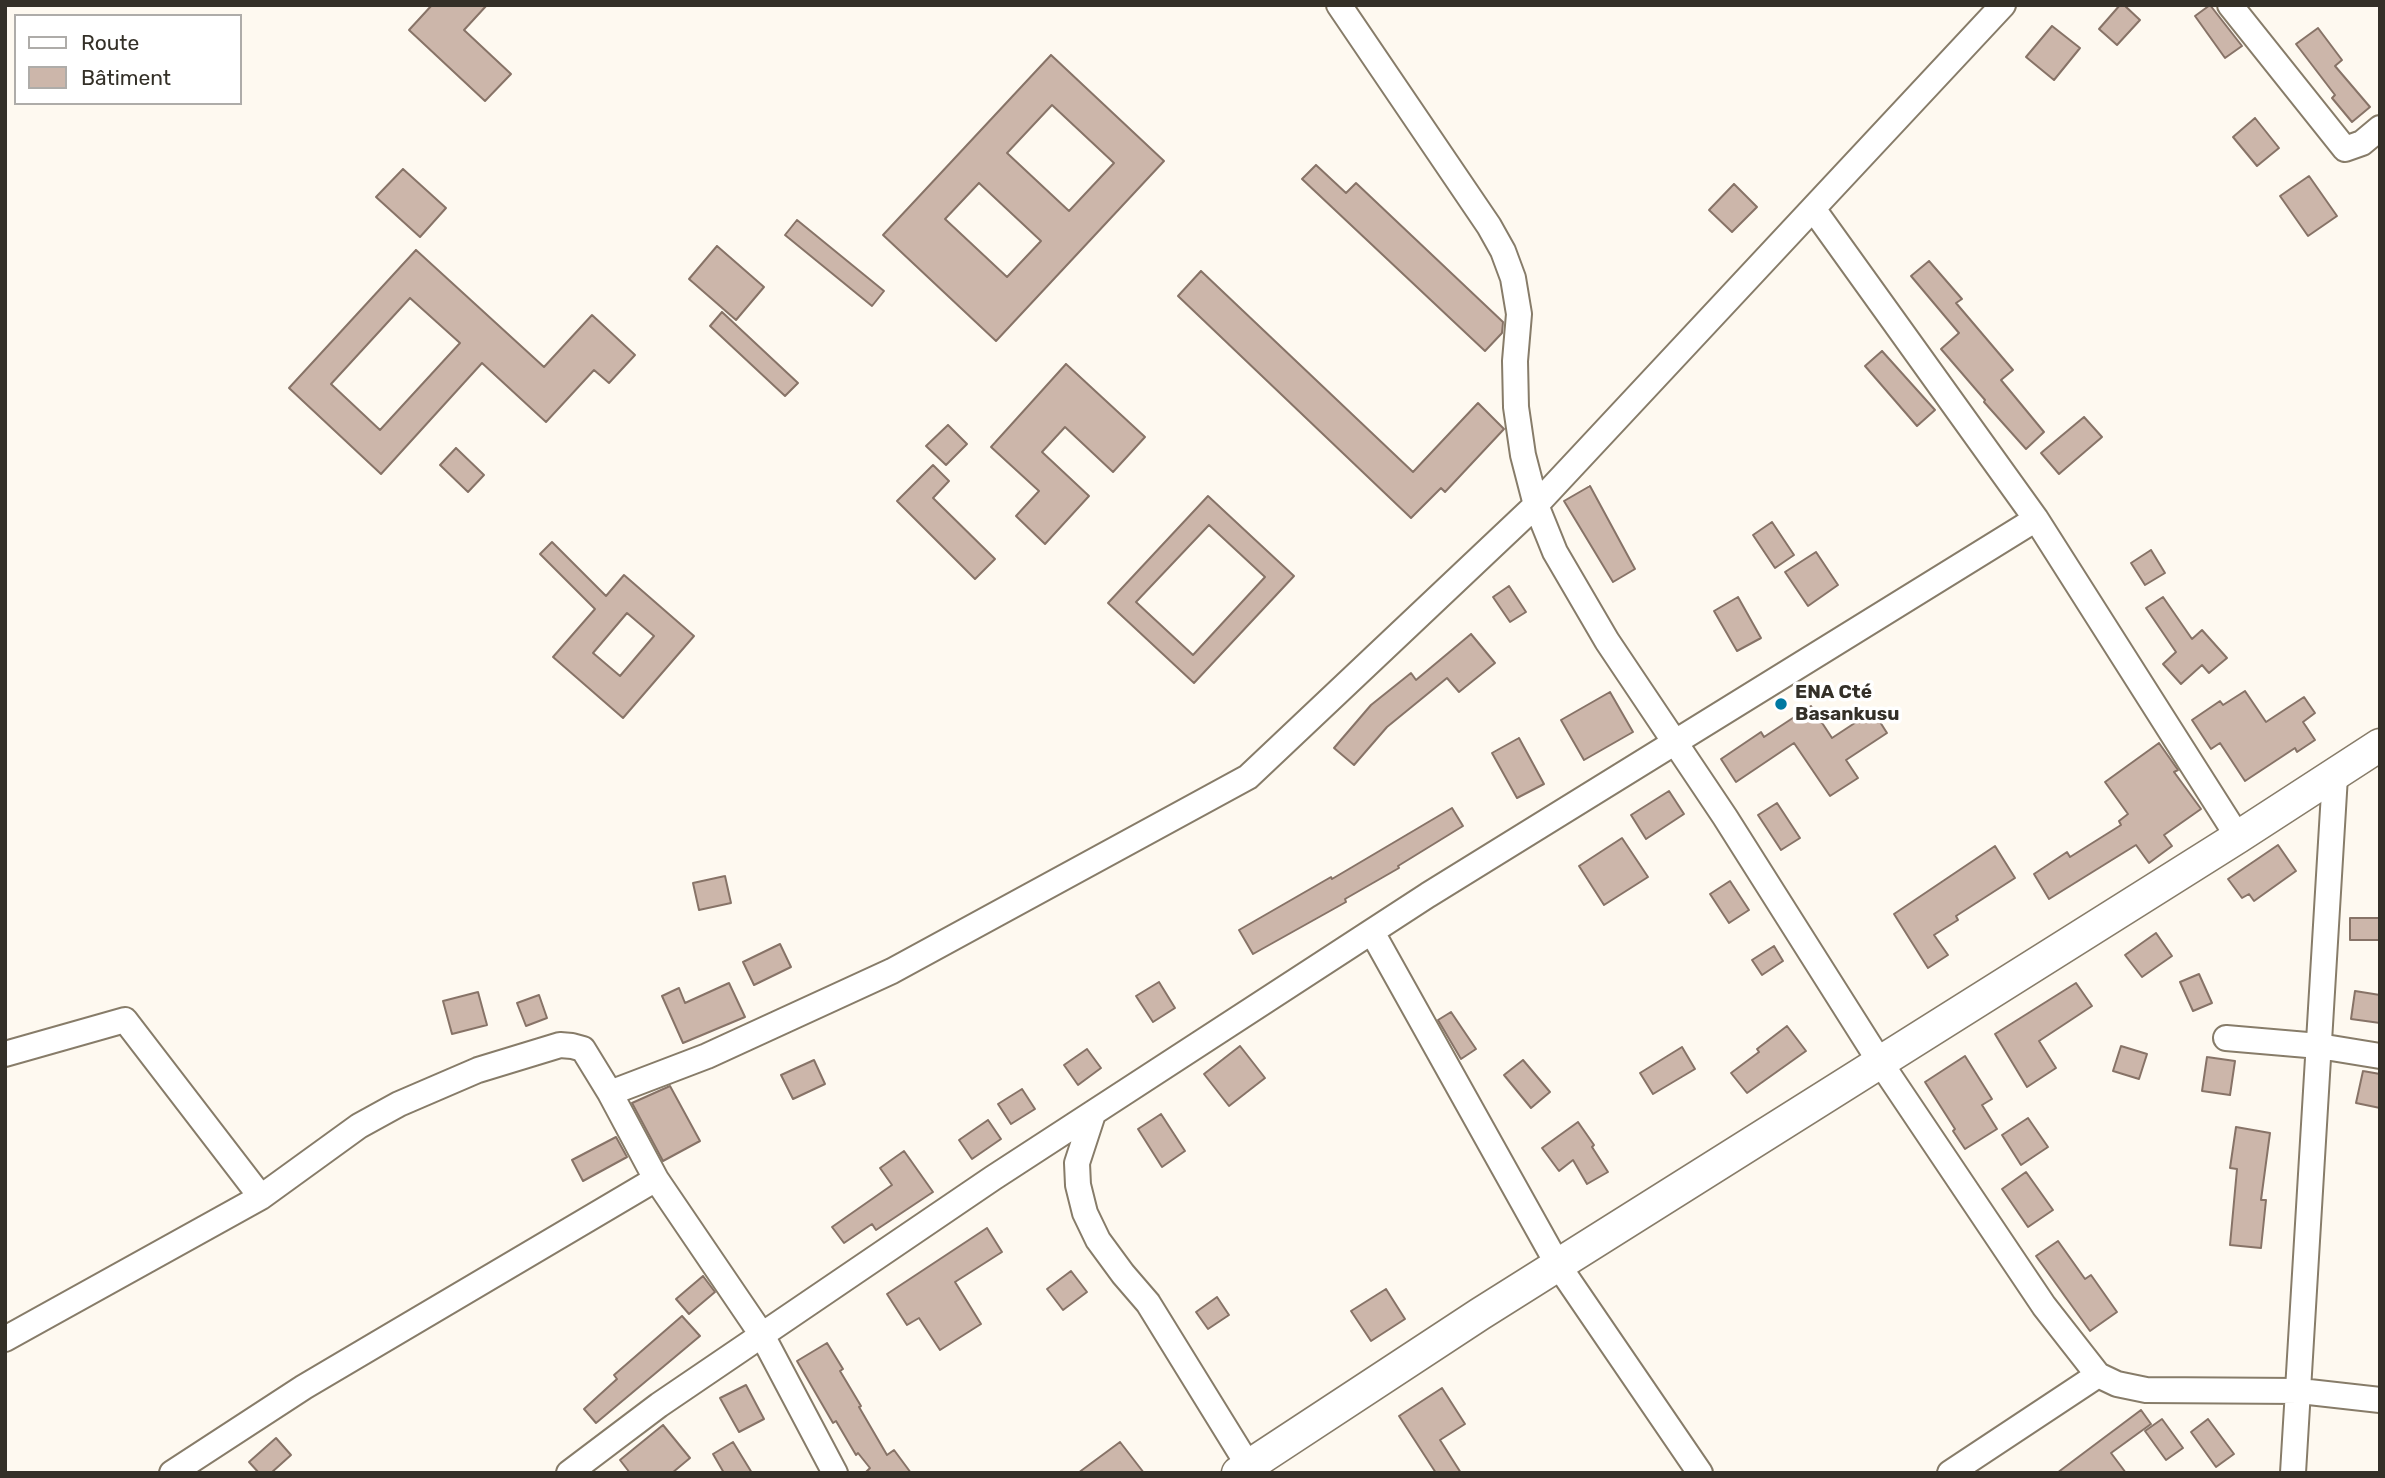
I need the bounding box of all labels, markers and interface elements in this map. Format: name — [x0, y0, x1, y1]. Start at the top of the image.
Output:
legend — [14, 14, 242, 105]
text: Route — [81, 30, 139, 55]
text: Bâtiment — [81, 65, 171, 90]
place label: ENA Cté Basankusu — [1795, 682, 1899, 726]
marker: ENA Cté Basankusu — [1773, 696, 1789, 712]

